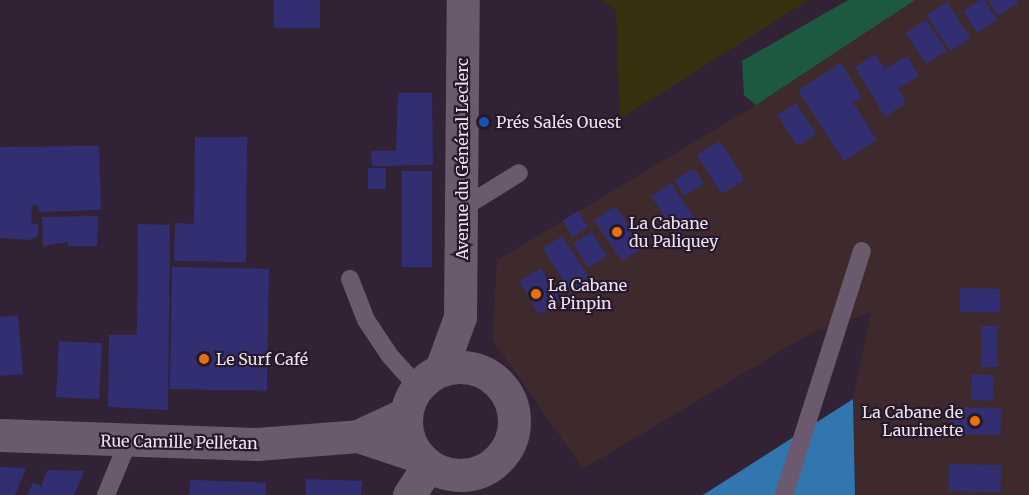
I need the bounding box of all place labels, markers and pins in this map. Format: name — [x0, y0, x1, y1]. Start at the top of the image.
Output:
place label: Prés Salés Ouest — [496, 112, 621, 132]
marker: Prés Salés Ouest — [477, 115, 491, 129]
place label: La Cabane du Paliquey — [629, 213, 718, 251]
marker: La Cabane du Paliquey — [610, 225, 624, 239]
place label: La Cabane à Pinpin — [548, 275, 627, 313]
marker: La Cabane à Pinpin — [529, 287, 543, 301]
place label: Le Surf Café — [216, 349, 308, 369]
marker: Le Surf Café — [197, 352, 211, 366]
place label: La Cabane de Laurinette — [862, 402, 963, 440]
marker: La Cabane de Laurinette — [968, 414, 982, 428]

